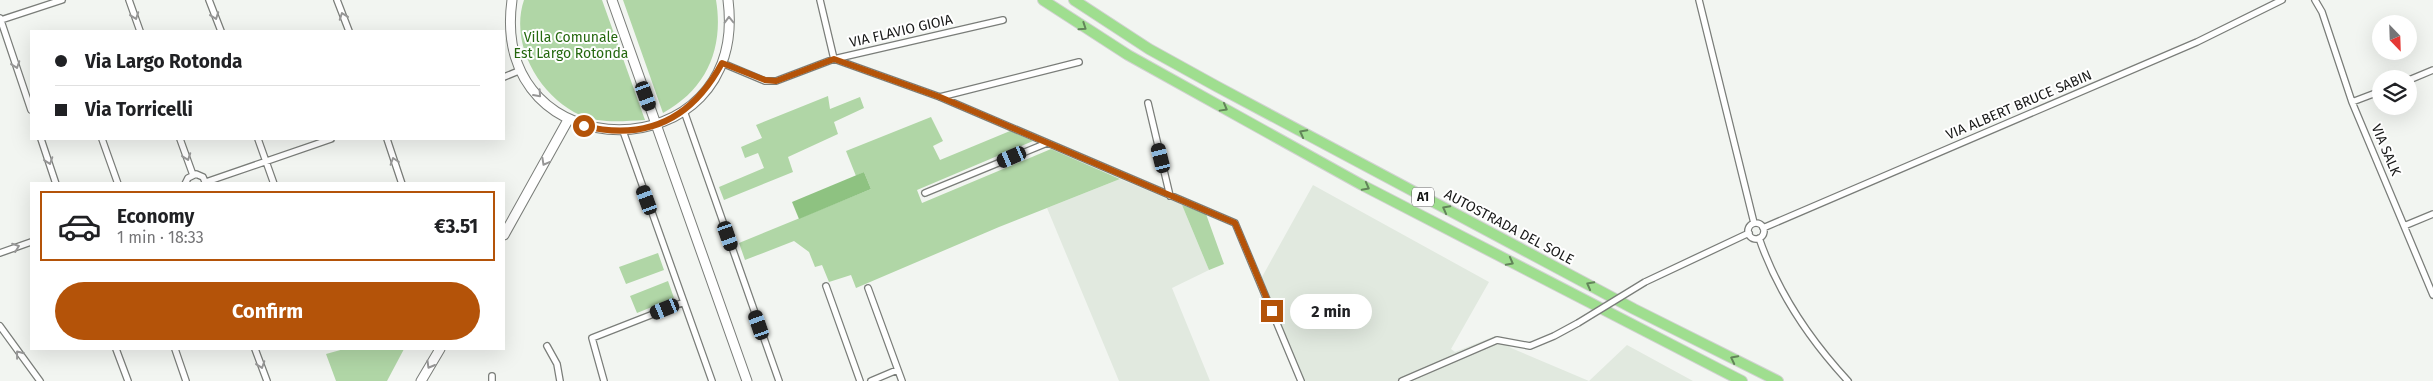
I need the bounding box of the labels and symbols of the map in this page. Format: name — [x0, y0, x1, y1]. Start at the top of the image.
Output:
one-way arrow — [129, 11, 139, 19]
one-way arrow — [209, 11, 219, 19]
street label: VIA FLAVIO GIOIA — [848, 11, 954, 51]
one-way arrow — [339, 12, 349, 20]
one-way arrow — [724, 15, 734, 23]
north arrow — [2372, 15, 2418, 60]
one-way arrow — [1078, 21, 1087, 30]
park label: Villa Comunale Est Largo Rotonda — [514, 29, 628, 62]
one-way arrow — [10, 61, 20, 69]
street label: VIA ALBERT BRUCE SABIN — [1944, 67, 2094, 143]
car — [633, 79, 658, 113]
one-way arrow — [532, 88, 541, 97]
one-way arrow — [1219, 102, 1228, 112]
route start — [573, 115, 595, 137]
street label: VIA SALK — [2368, 122, 2405, 179]
one-way arrow — [1299, 129, 1308, 139]
car — [1150, 142, 1171, 174]
car — [995, 144, 1028, 170]
one-way arrow — [181, 152, 191, 160]
one-way arrow — [43, 157, 53, 165]
one-way arrow — [541, 157, 551, 166]
one-way arrow — [390, 158, 400, 166]
one-way arrow — [1361, 181, 1370, 191]
car — [634, 183, 659, 217]
street label: AUTOSTRADA DEL SOLE — [1441, 186, 1577, 268]
road number: A1 — [1412, 188, 1434, 206]
one-way arrow — [1442, 205, 1451, 215]
car — [716, 219, 739, 253]
one-way arrow — [11, 243, 19, 253]
one-way arrow — [1505, 256, 1514, 266]
one-way arrow — [1586, 282, 1595, 292]
callout: 2 min — [1290, 294, 1372, 328]
car — [648, 296, 681, 322]
route end — [1261, 300, 1283, 322]
car — [747, 308, 770, 342]
one-way arrow — [17, 351, 25, 360]
one-way arrow — [1731, 355, 1740, 365]
one-way arrow — [427, 359, 437, 368]
one-way arrow — [255, 360, 265, 369]

